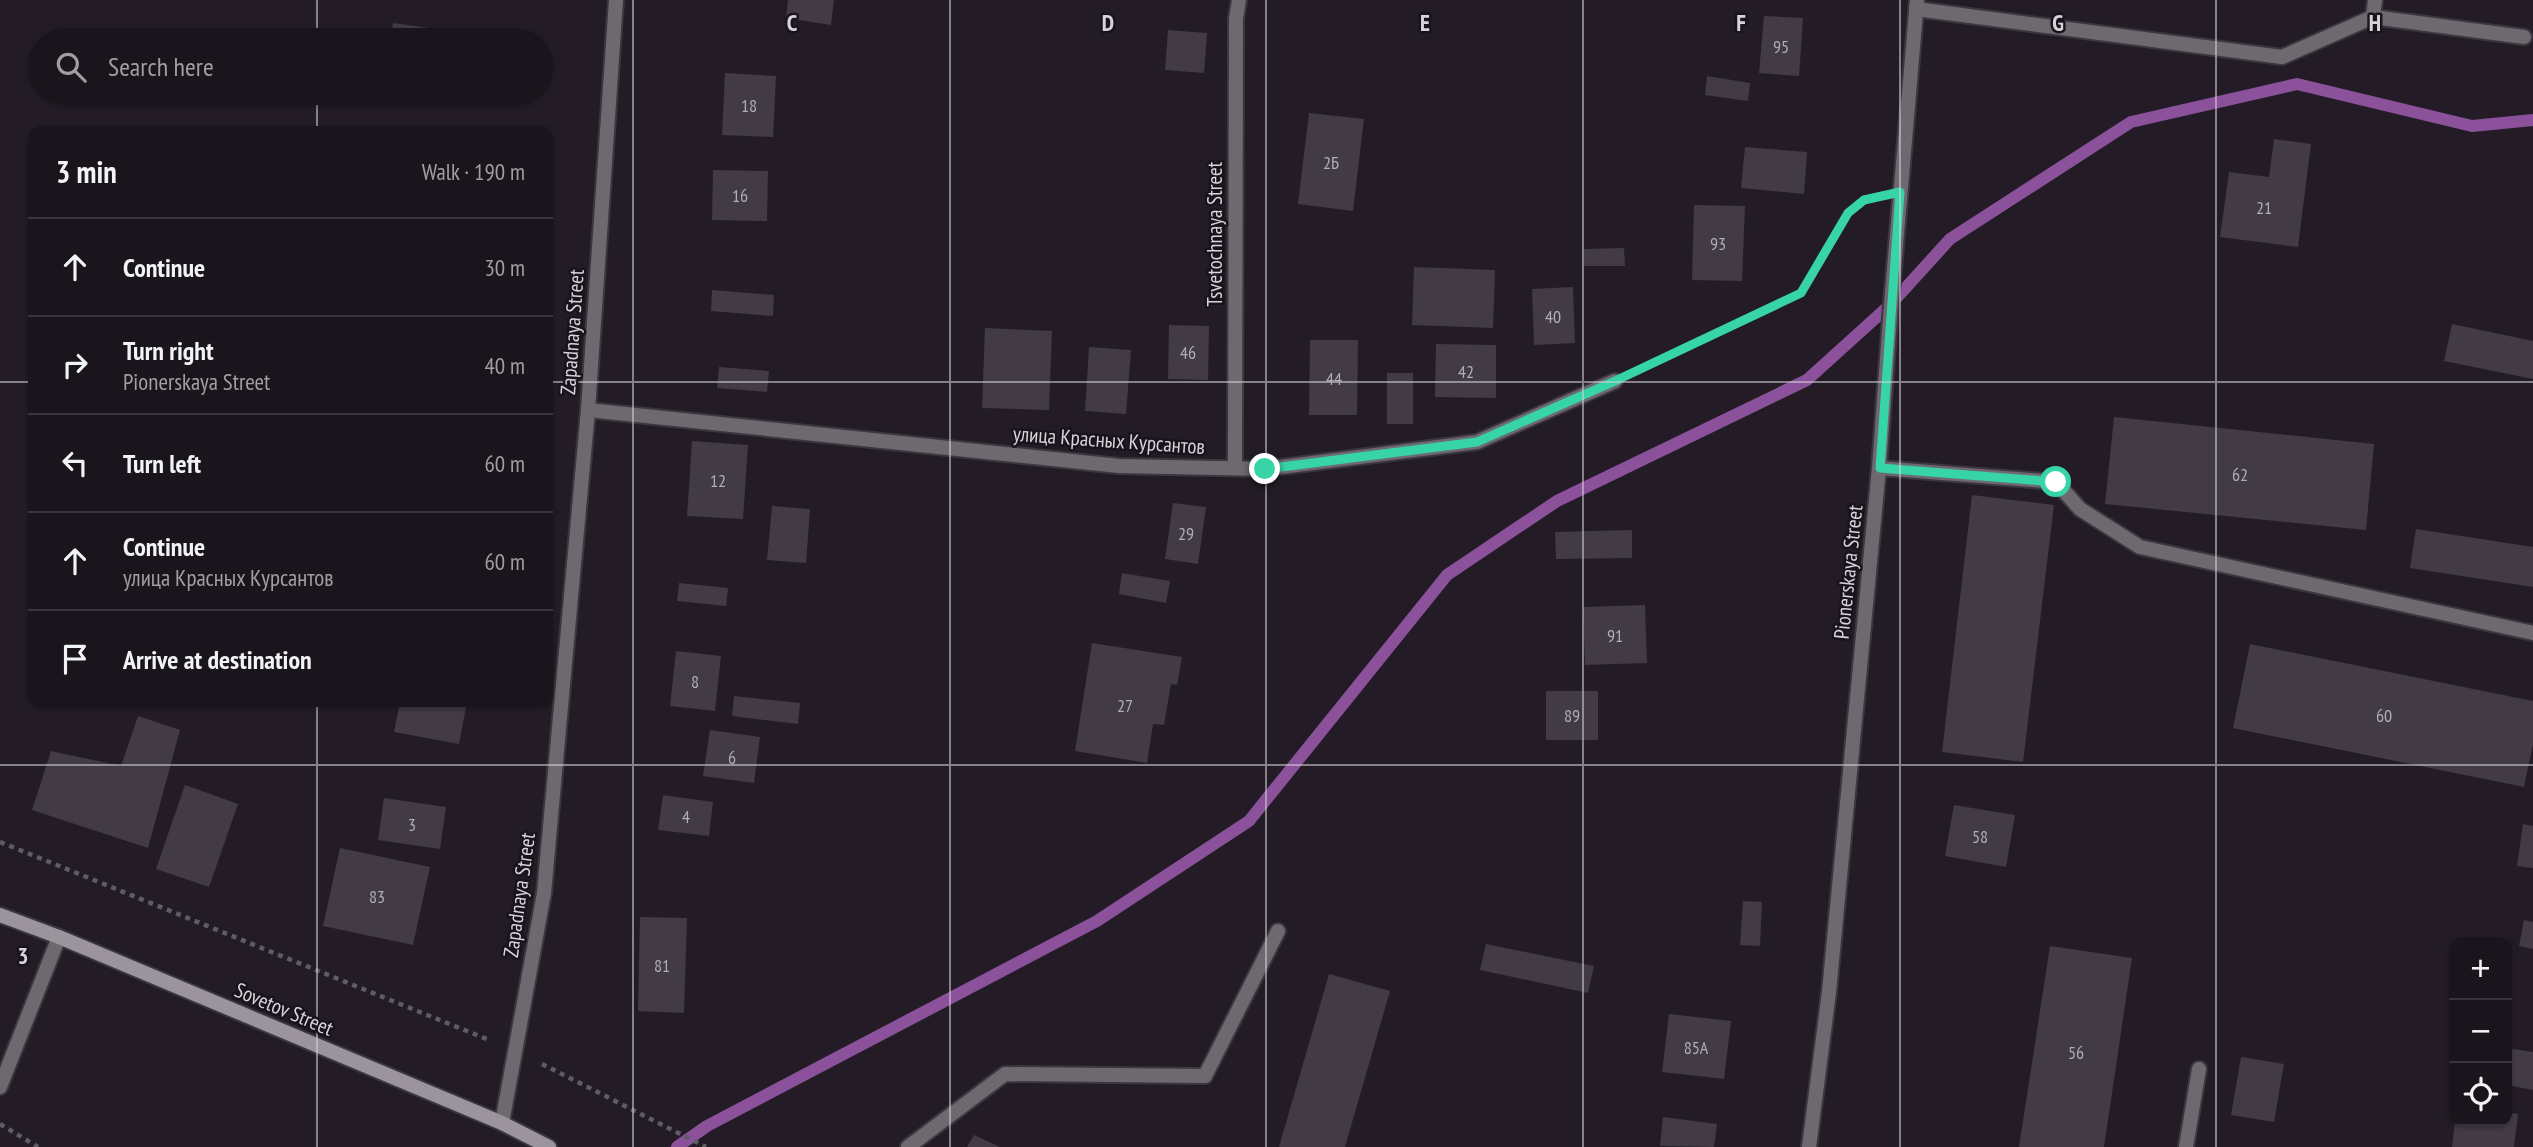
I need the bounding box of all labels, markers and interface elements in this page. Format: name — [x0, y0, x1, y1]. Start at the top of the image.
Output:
text: C — [787, 8, 798, 37]
text: D — [1102, 8, 1114, 37]
text: E — [1420, 8, 1430, 37]
text: F — [1736, 8, 1746, 37]
text: G — [2052, 8, 2064, 37]
text: H — [2369, 8, 2381, 37]
search box — [28, 28, 553, 105]
house number: 95 — [1773, 35, 1789, 58]
icon: search — [52, 48, 90, 86]
text: Search here — [108, 50, 214, 83]
house number: 18 — [741, 94, 757, 117]
house number: 2Б — [1323, 151, 1339, 174]
text: 3 min — [56, 152, 117, 191]
text: Walk · 190 m — [422, 157, 525, 186]
street label: Tsvetochnaya Street — [1201, 161, 1228, 306]
house number: 16 — [732, 184, 748, 207]
house number: 21 — [2256, 196, 2272, 219]
house number: 93 — [1710, 232, 1726, 255]
icon: ahead — [56, 248, 94, 286]
text: Continue — [123, 251, 205, 284]
text: 30 m — [484, 253, 525, 282]
street label: Zapadnaya Street — [554, 268, 590, 396]
house number: 40 — [1545, 305, 1561, 328]
text: Turn right — [123, 334, 214, 367]
house number: 46 — [1180, 341, 1196, 364]
icon: right — [56, 346, 94, 384]
text: 40 m — [484, 351, 525, 380]
house number: 42 — [1458, 360, 1474, 383]
text: Pionerskaya Street — [123, 367, 270, 396]
house number: 44 — [1326, 367, 1342, 390]
street label: улица Красных Курсантов — [1012, 420, 1206, 460]
icon: left — [56, 444, 94, 482]
text: Turn left — [123, 447, 201, 480]
text: 60 m — [484, 449, 525, 478]
route end — [1249, 453, 1280, 484]
house number: 62 — [2232, 463, 2248, 486]
route start — [2040, 466, 2071, 497]
house number: 12 — [710, 469, 726, 492]
street label: Pionerskaya Street — [1828, 503, 1868, 640]
house number: 29 — [1178, 522, 1194, 545]
text: Continue — [123, 530, 205, 563]
icon: ahead — [56, 542, 94, 580]
text: 60 m — [484, 547, 525, 576]
text: улица Красных Курсантов — [123, 563, 334, 592]
house number: 91 — [1607, 624, 1623, 647]
icon: arrive — [56, 640, 94, 678]
text: Arrive at destination — [123, 643, 312, 676]
house number: 8 — [691, 670, 699, 693]
house number: 27 — [1117, 694, 1133, 717]
house number: 89 — [1564, 704, 1580, 727]
house number: 60 — [2376, 704, 2392, 727]
house number: 6 — [728, 746, 736, 769]
house number: 4 — [682, 805, 690, 828]
house number: 3 — [408, 813, 416, 836]
house number: 58 — [1972, 825, 1988, 848]
street label: Zapadnaya Street — [497, 831, 541, 959]
house number: 83 — [369, 885, 385, 908]
map controls — [2449, 937, 2512, 1126]
button: + — [2449, 937, 2512, 1000]
text: 3 — [18, 941, 29, 970]
house number: 81 — [654, 954, 670, 977]
street label: Sovetov Street — [231, 976, 338, 1042]
button: − — [2449, 1000, 2512, 1063]
house number: 85А — [1684, 1036, 1709, 1059]
house number: 56 — [2068, 1041, 2084, 1064]
button: locate — [2449, 1063, 2512, 1126]

